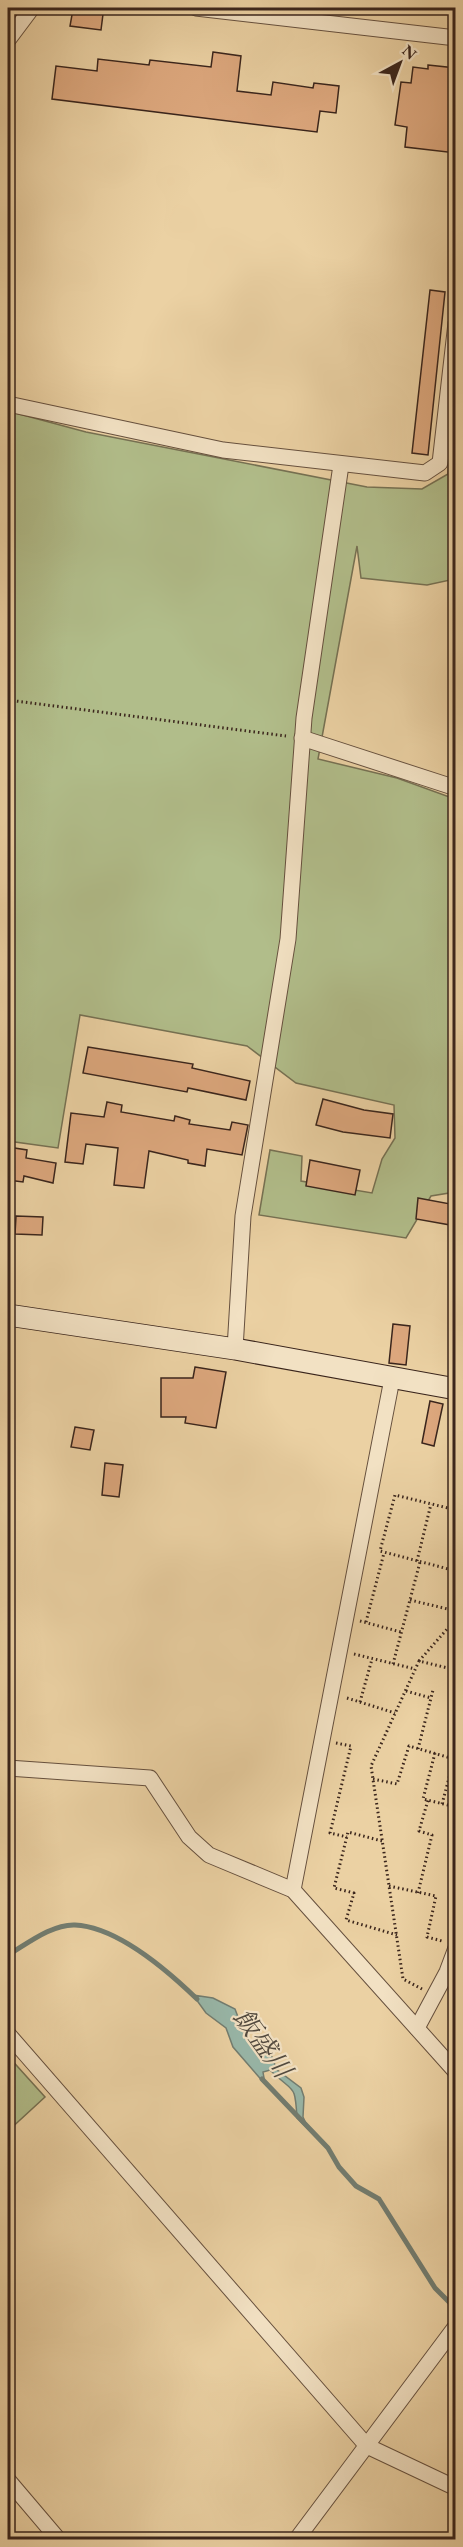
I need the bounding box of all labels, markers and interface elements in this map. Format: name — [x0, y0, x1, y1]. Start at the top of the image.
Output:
north arrow — [370, 33, 430, 93]
text: N — [398, 40, 421, 64]
water label: 飯盛川 — [226, 2001, 301, 2087]

